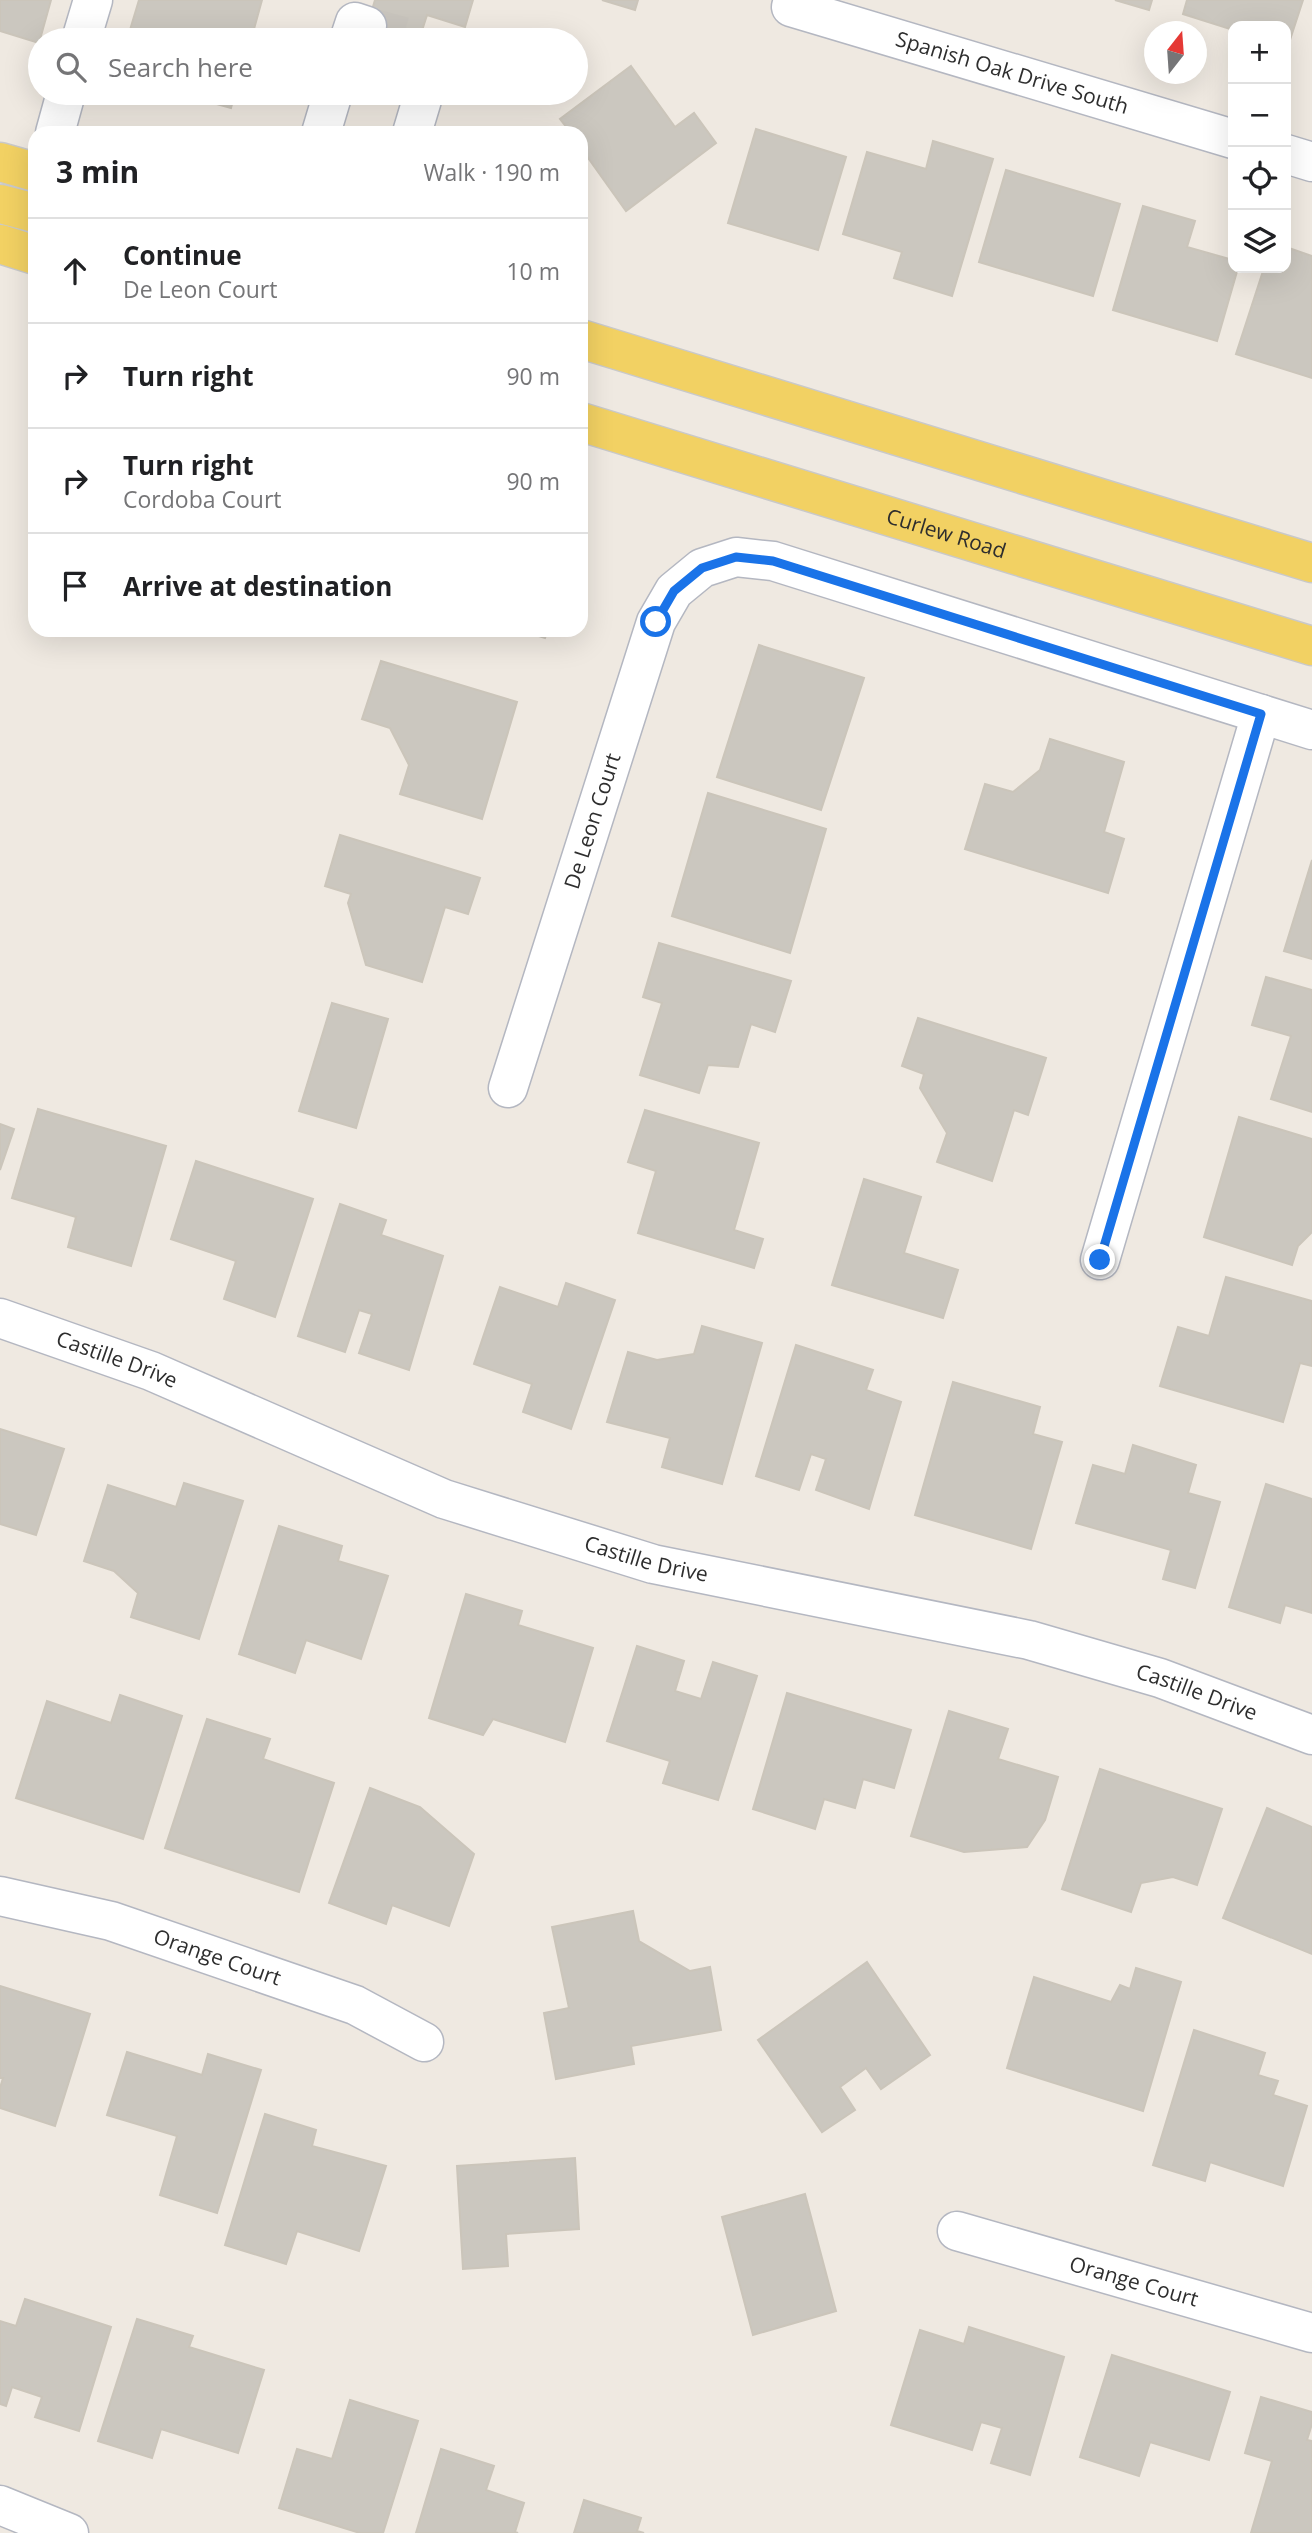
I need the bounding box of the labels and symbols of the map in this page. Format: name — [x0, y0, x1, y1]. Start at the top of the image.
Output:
north arrow — [1144, 21, 1207, 84]
street label: Spanish Oak Drive South — [893, 24, 1132, 120]
street label: Curlew Road — [883, 501, 1010, 564]
route start — [640, 606, 671, 637]
street label: De Leon Court — [557, 749, 627, 892]
route end — [1084, 1244, 1115, 1275]
street label: Castille Drive — [53, 1324, 182, 1394]
street label: Castille Drive — [581, 1529, 711, 1588]
street label: Castille Drive — [1133, 1657, 1262, 1726]
street label: Orange Court — [150, 1922, 285, 1991]
street label: Orange Court — [1066, 2249, 1202, 2313]

